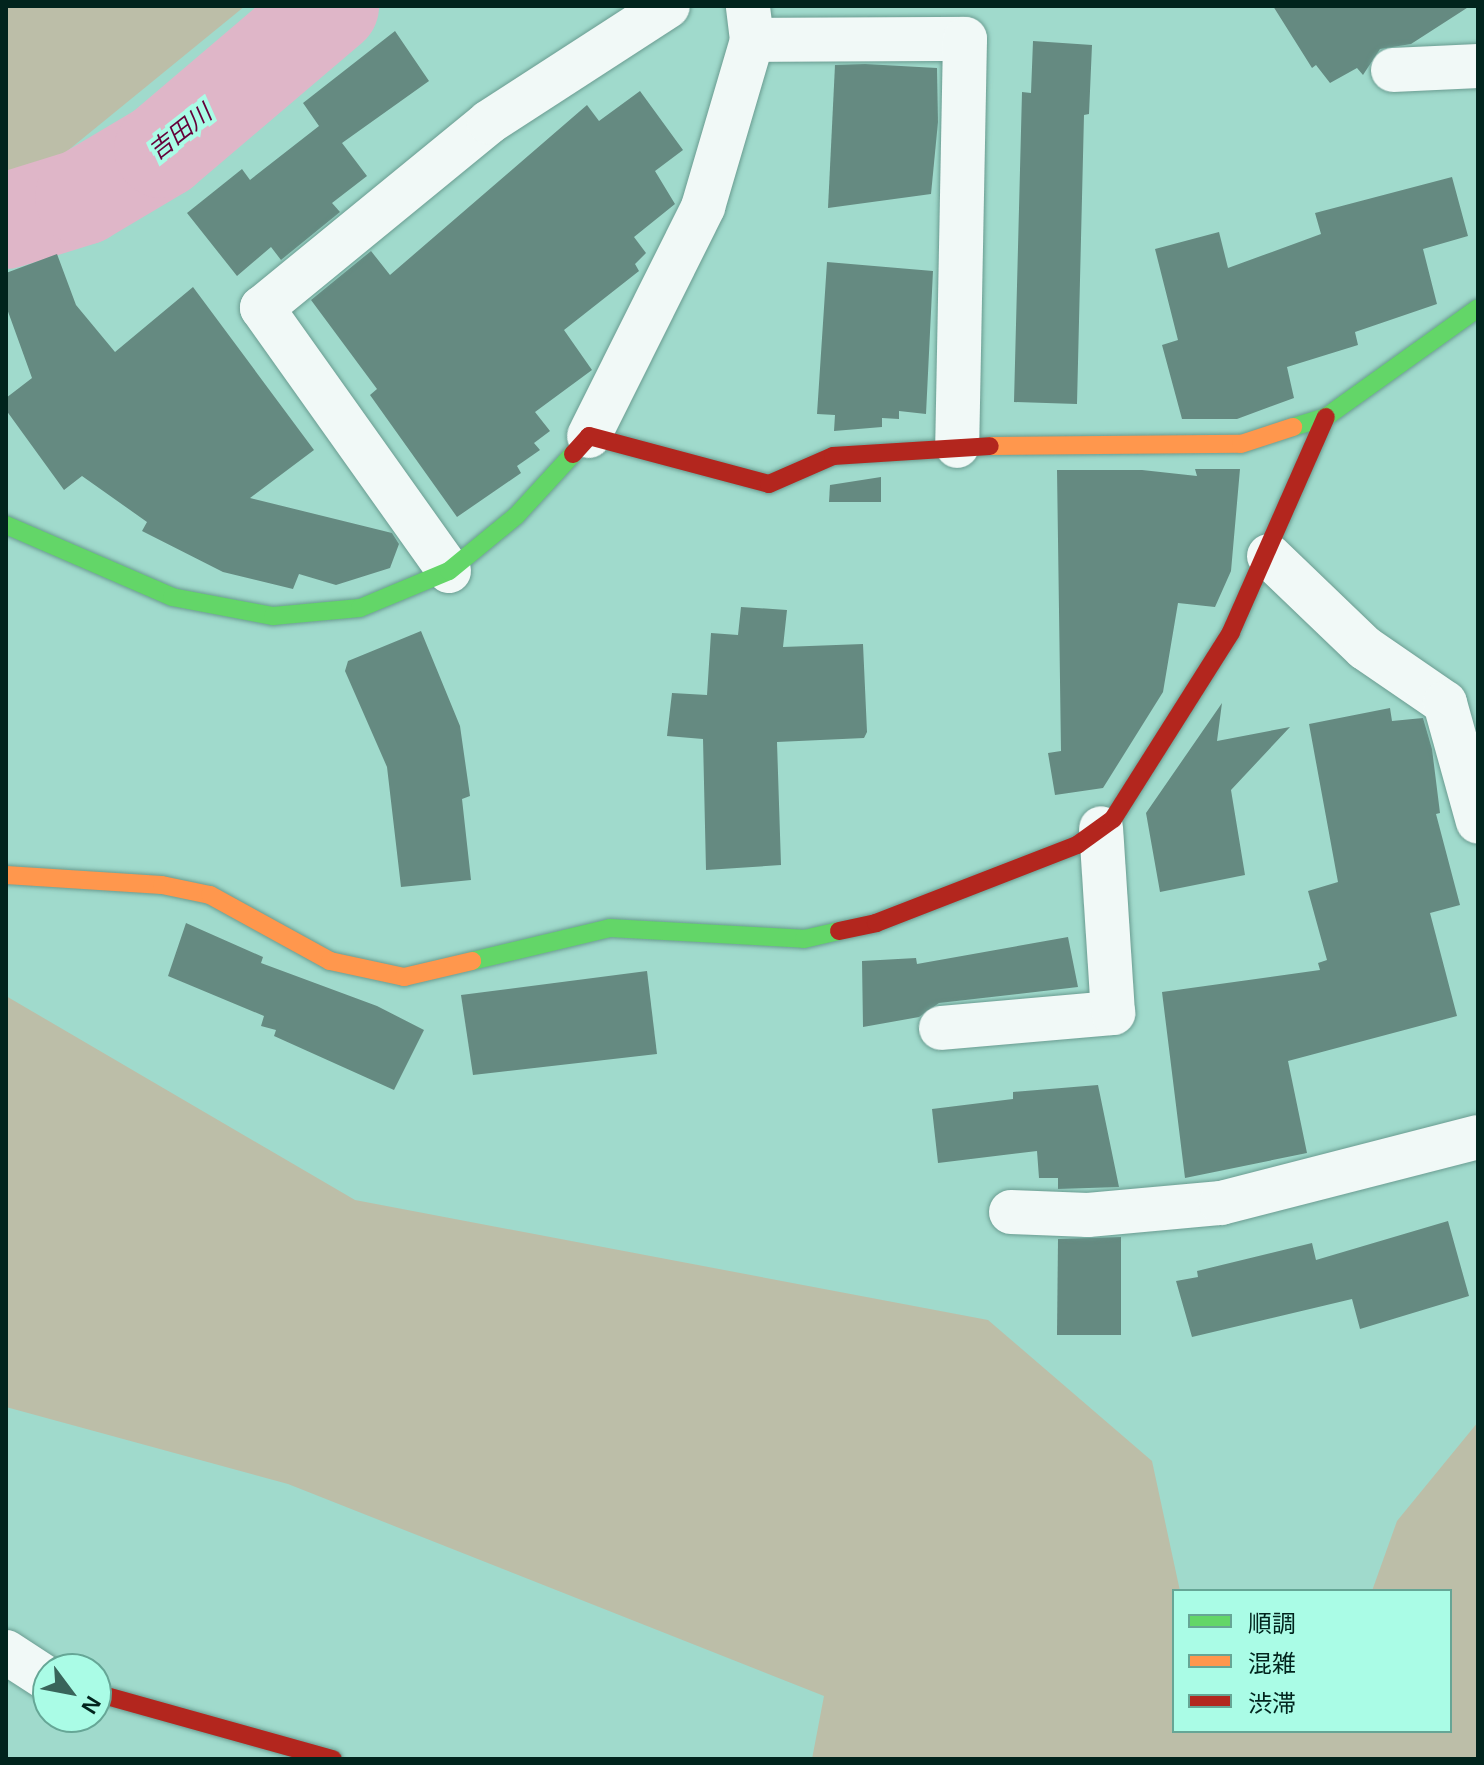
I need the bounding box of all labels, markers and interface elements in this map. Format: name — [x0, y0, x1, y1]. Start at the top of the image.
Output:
water label: 吉田川 — [143, 98, 217, 166]
legend — [1172, 1589, 1452, 1733]
text: 順調 — [1248, 1610, 1296, 1637]
text: 混雑 — [1248, 1650, 1296, 1677]
north arrow — [32, 1653, 112, 1733]
text: 渋滞 — [1248, 1690, 1296, 1717]
text: N — [76, 1692, 106, 1718]

